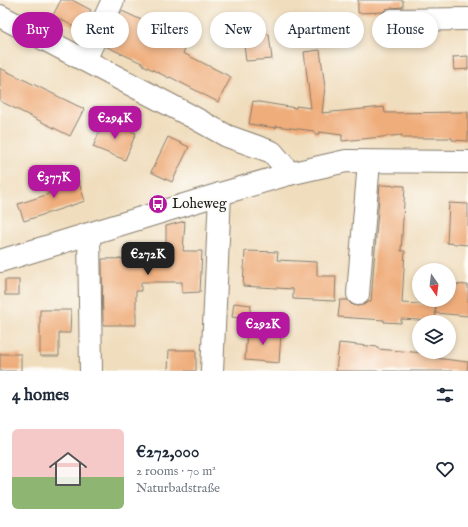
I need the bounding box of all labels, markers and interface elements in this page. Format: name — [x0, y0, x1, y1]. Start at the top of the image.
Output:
chip: Buy — [12, 12, 63, 48]
chip: Rent — [71, 12, 129, 48]
chip: Filters — [137, 12, 202, 48]
chip: New — [210, 12, 266, 48]
chip: Apartment — [274, 12, 364, 48]
chip: House — [372, 12, 438, 48]
pin: €294K — [87, 106, 143, 140]
text: €294K — [97, 110, 133, 127]
pin: €377K — [26, 165, 82, 199]
text: €377K — [37, 169, 71, 186]
bus stop icon: Loheweg — [147, 193, 169, 215]
place label: Loheweg — [172, 195, 227, 213]
pin: €272K — [120, 242, 176, 276]
text: €272K — [130, 246, 166, 263]
north arrow — [412, 263, 456, 307]
map controls — [412, 263, 456, 359]
pin: €292K — [235, 312, 291, 346]
button: layers — [412, 315, 456, 359]
text: €292K — [246, 316, 280, 333]
icon: filters — [434, 384, 456, 406]
text: 4 homes — [12, 385, 69, 406]
text: €272,000 — [136, 442, 199, 463]
icon: home — [44, 445, 92, 493]
icon: heart — [434, 458, 456, 480]
text: 2 rooms · 70 m² — [136, 463, 216, 480]
text: Naturbadstraße — [136, 480, 220, 497]

